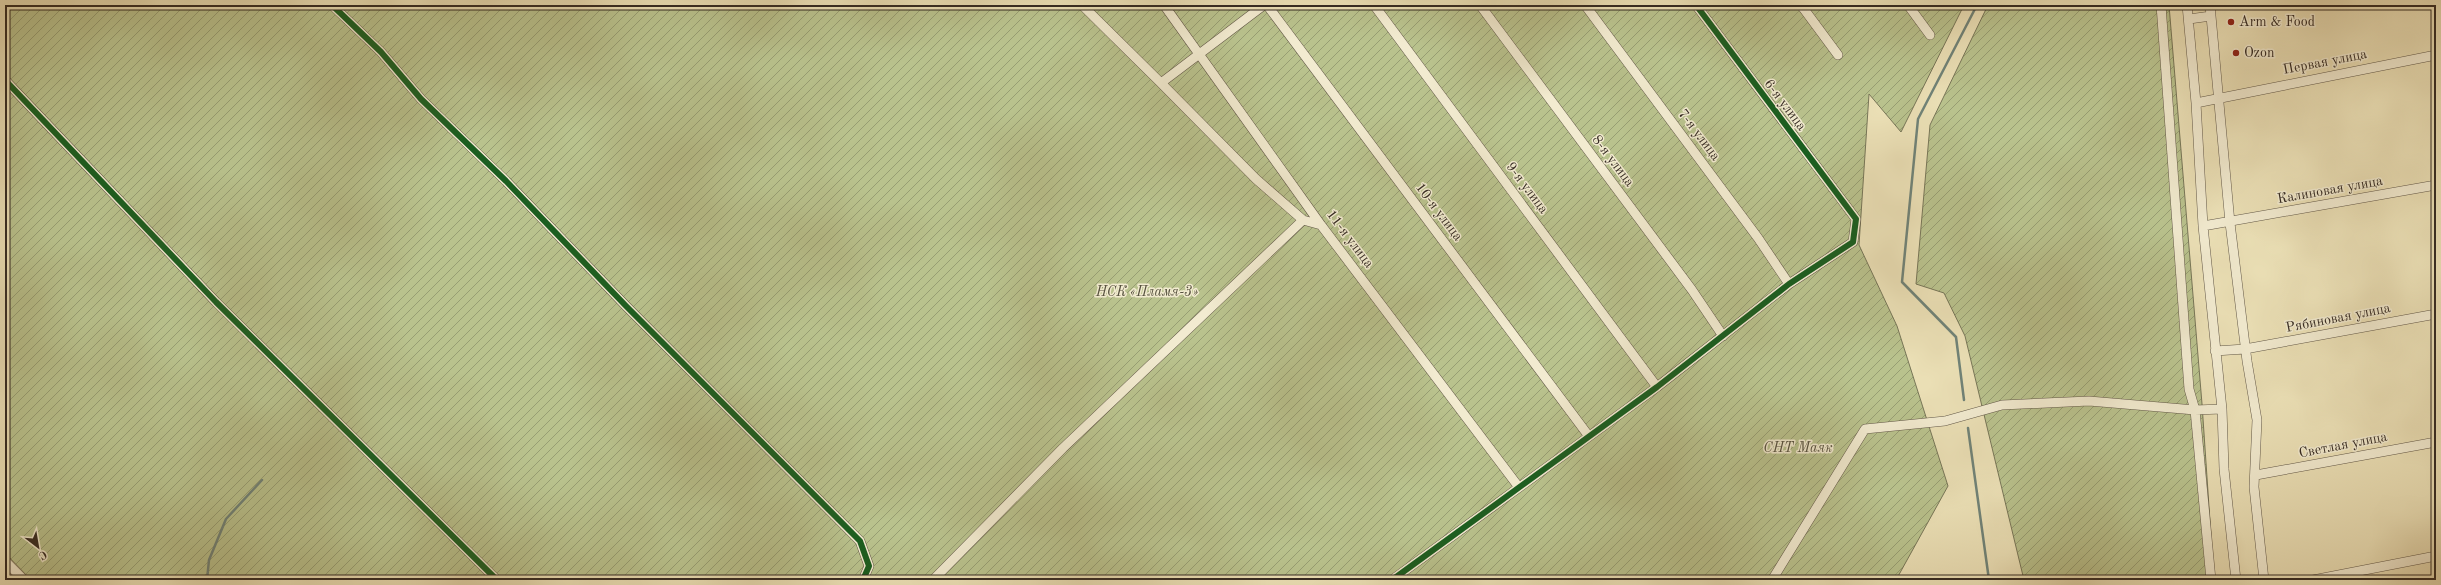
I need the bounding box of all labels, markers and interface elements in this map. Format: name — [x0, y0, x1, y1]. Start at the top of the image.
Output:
place label: Arm & Food — [2239, 15, 2315, 29]
marker: Arm & Food — [2226, 17, 2236, 27]
place label: Ozon — [2244, 46, 2275, 60]
street label: Первая улица — [2282, 47, 2368, 77]
marker: Ozon — [2231, 48, 2241, 58]
street label: 6-я улица — [1761, 77, 1809, 133]
street label: 7-я улица — [1675, 107, 1723, 163]
street label: 8-я улица — [1589, 133, 1637, 189]
street label: 9-я улица — [1503, 160, 1551, 216]
street label: Калиновая улица — [2276, 174, 2384, 206]
street label: 10-я улица — [1413, 180, 1465, 244]
street label: 11-я улица — [1324, 207, 1376, 271]
park label: НСК «Пламя-3» — [1095, 285, 1198, 299]
street label: Рябиновая улица — [2284, 301, 2392, 335]
street label: Светлая улица — [2298, 430, 2389, 460]
park label: СНТ Маяк — [1763, 441, 1833, 455]
north arrow — [18, 527, 58, 567]
text: С — [36, 548, 48, 561]

